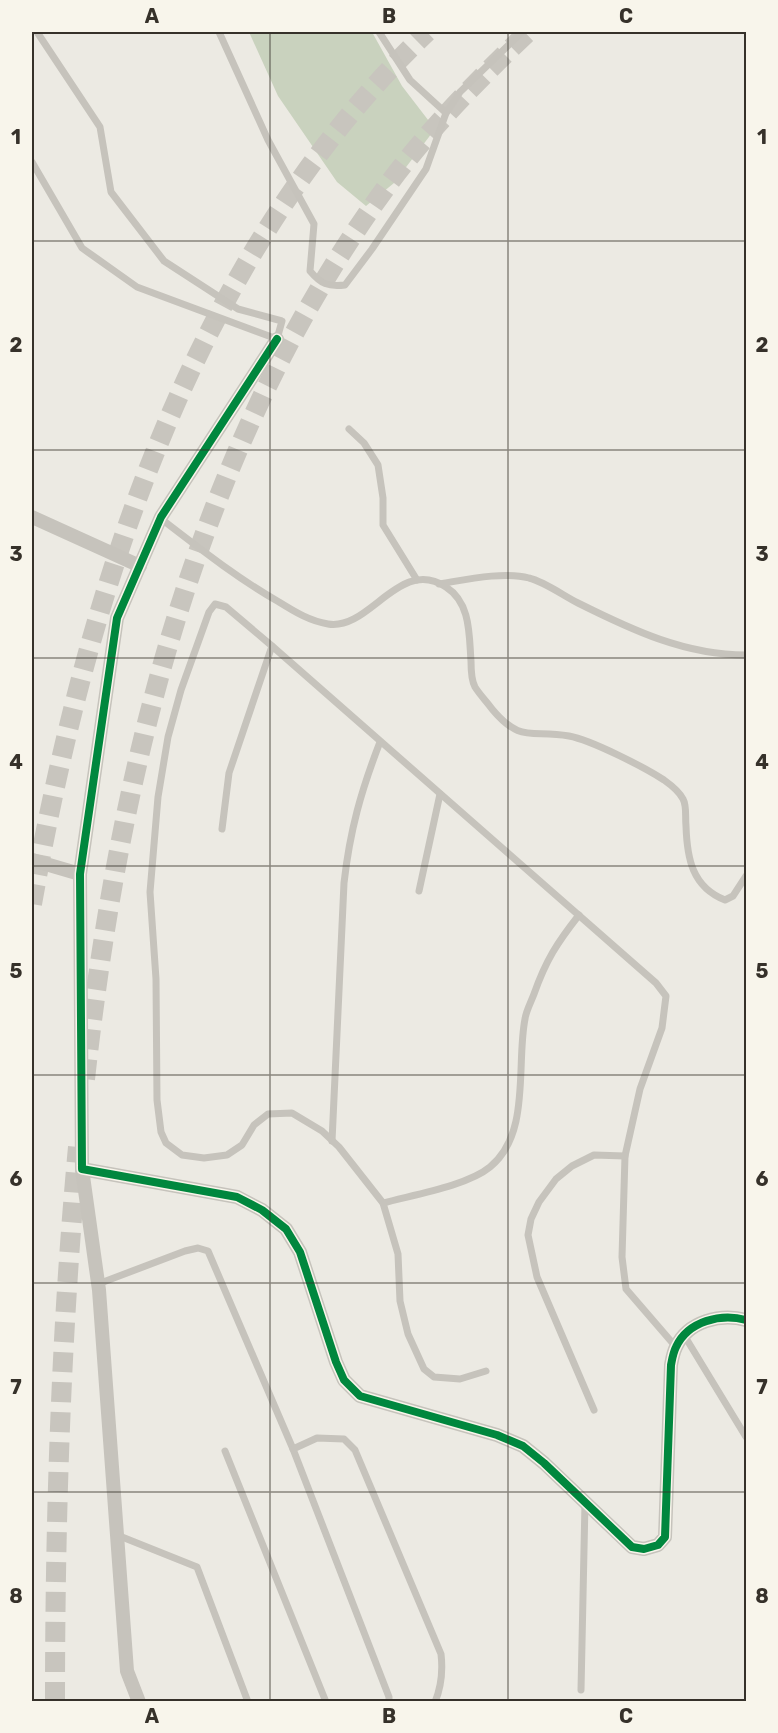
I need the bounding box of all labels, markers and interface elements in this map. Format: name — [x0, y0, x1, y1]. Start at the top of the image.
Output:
text: A — [145, 4, 160, 28]
text: B — [382, 4, 396, 28]
text: C — [619, 4, 633, 28]
text: 1 — [11, 125, 21, 149]
text: 1 — [757, 125, 767, 149]
text: 2 — [10, 333, 23, 357]
text: 2 — [756, 333, 769, 357]
text: 3 — [9, 542, 23, 566]
text: 3 — [755, 542, 769, 566]
text: 4 — [9, 750, 23, 774]
text: 4 — [755, 750, 769, 774]
text: 5 — [10, 959, 23, 983]
text: 5 — [756, 959, 769, 983]
text: 6 — [9, 1167, 23, 1191]
text: 6 — [755, 1167, 769, 1191]
text: 7 — [10, 1375, 22, 1399]
text: 7 — [756, 1375, 768, 1399]
text: 8 — [9, 1584, 23, 1608]
text: 8 — [755, 1584, 769, 1608]
text: A — [145, 1704, 160, 1728]
text: B — [382, 1704, 396, 1728]
text: C — [619, 1704, 633, 1728]

